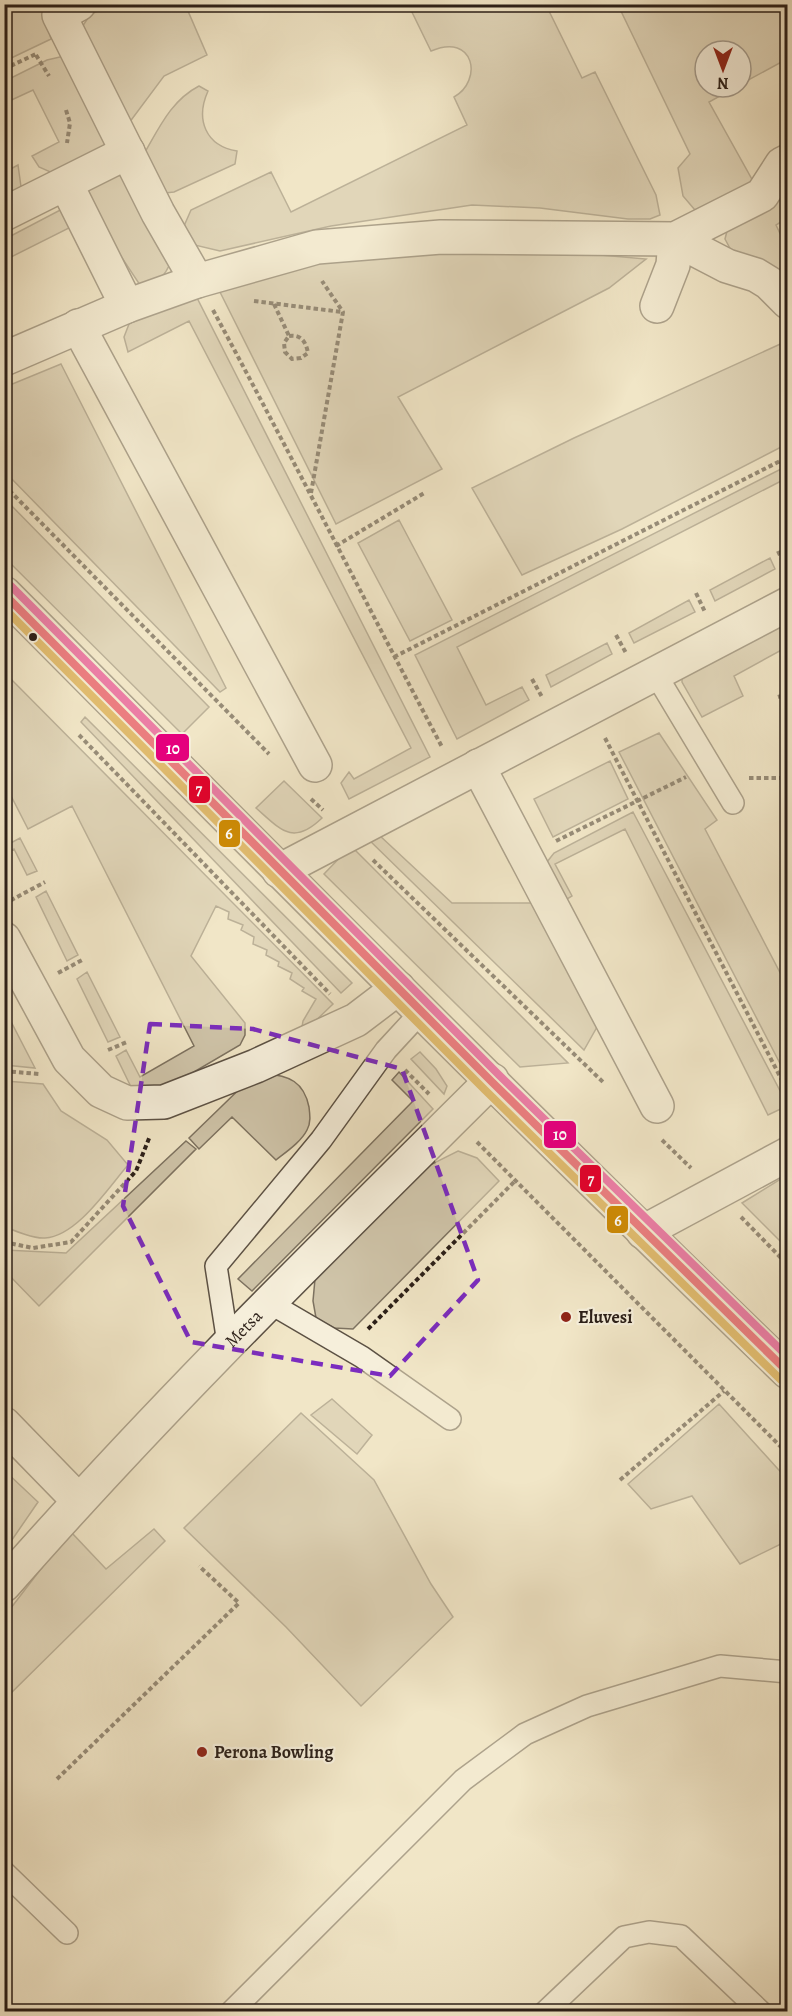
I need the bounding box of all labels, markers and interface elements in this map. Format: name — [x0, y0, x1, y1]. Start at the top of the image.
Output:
north arrow — [693, 39, 753, 99]
text: N — [717, 72, 729, 94]
unlabelled marker — [27, 631, 39, 643]
line badge: 10 — [155, 733, 190, 762]
text: 10 — [166, 738, 180, 760]
line badge: 7 — [188, 775, 211, 804]
text: 7 — [196, 779, 203, 801]
line badge: 6 — [218, 819, 241, 848]
text: 6 — [225, 823, 233, 845]
line badge: 10 — [543, 1120, 577, 1149]
text: 10 — [553, 1124, 567, 1146]
line badge: 7 — [579, 1164, 602, 1193]
text: 7 — [588, 1169, 595, 1191]
line badge: 6 — [606, 1205, 629, 1234]
text: 6 — [614, 1210, 622, 1232]
street label: Metsa — [219, 1304, 268, 1353]
place label: Eluvesi — [578, 1305, 632, 1329]
marker: Eluvesi — [559, 1310, 573, 1324]
place label: Perona Bowling — [214, 1740, 334, 1764]
marker: Perona Bowling — [195, 1745, 209, 1759]

